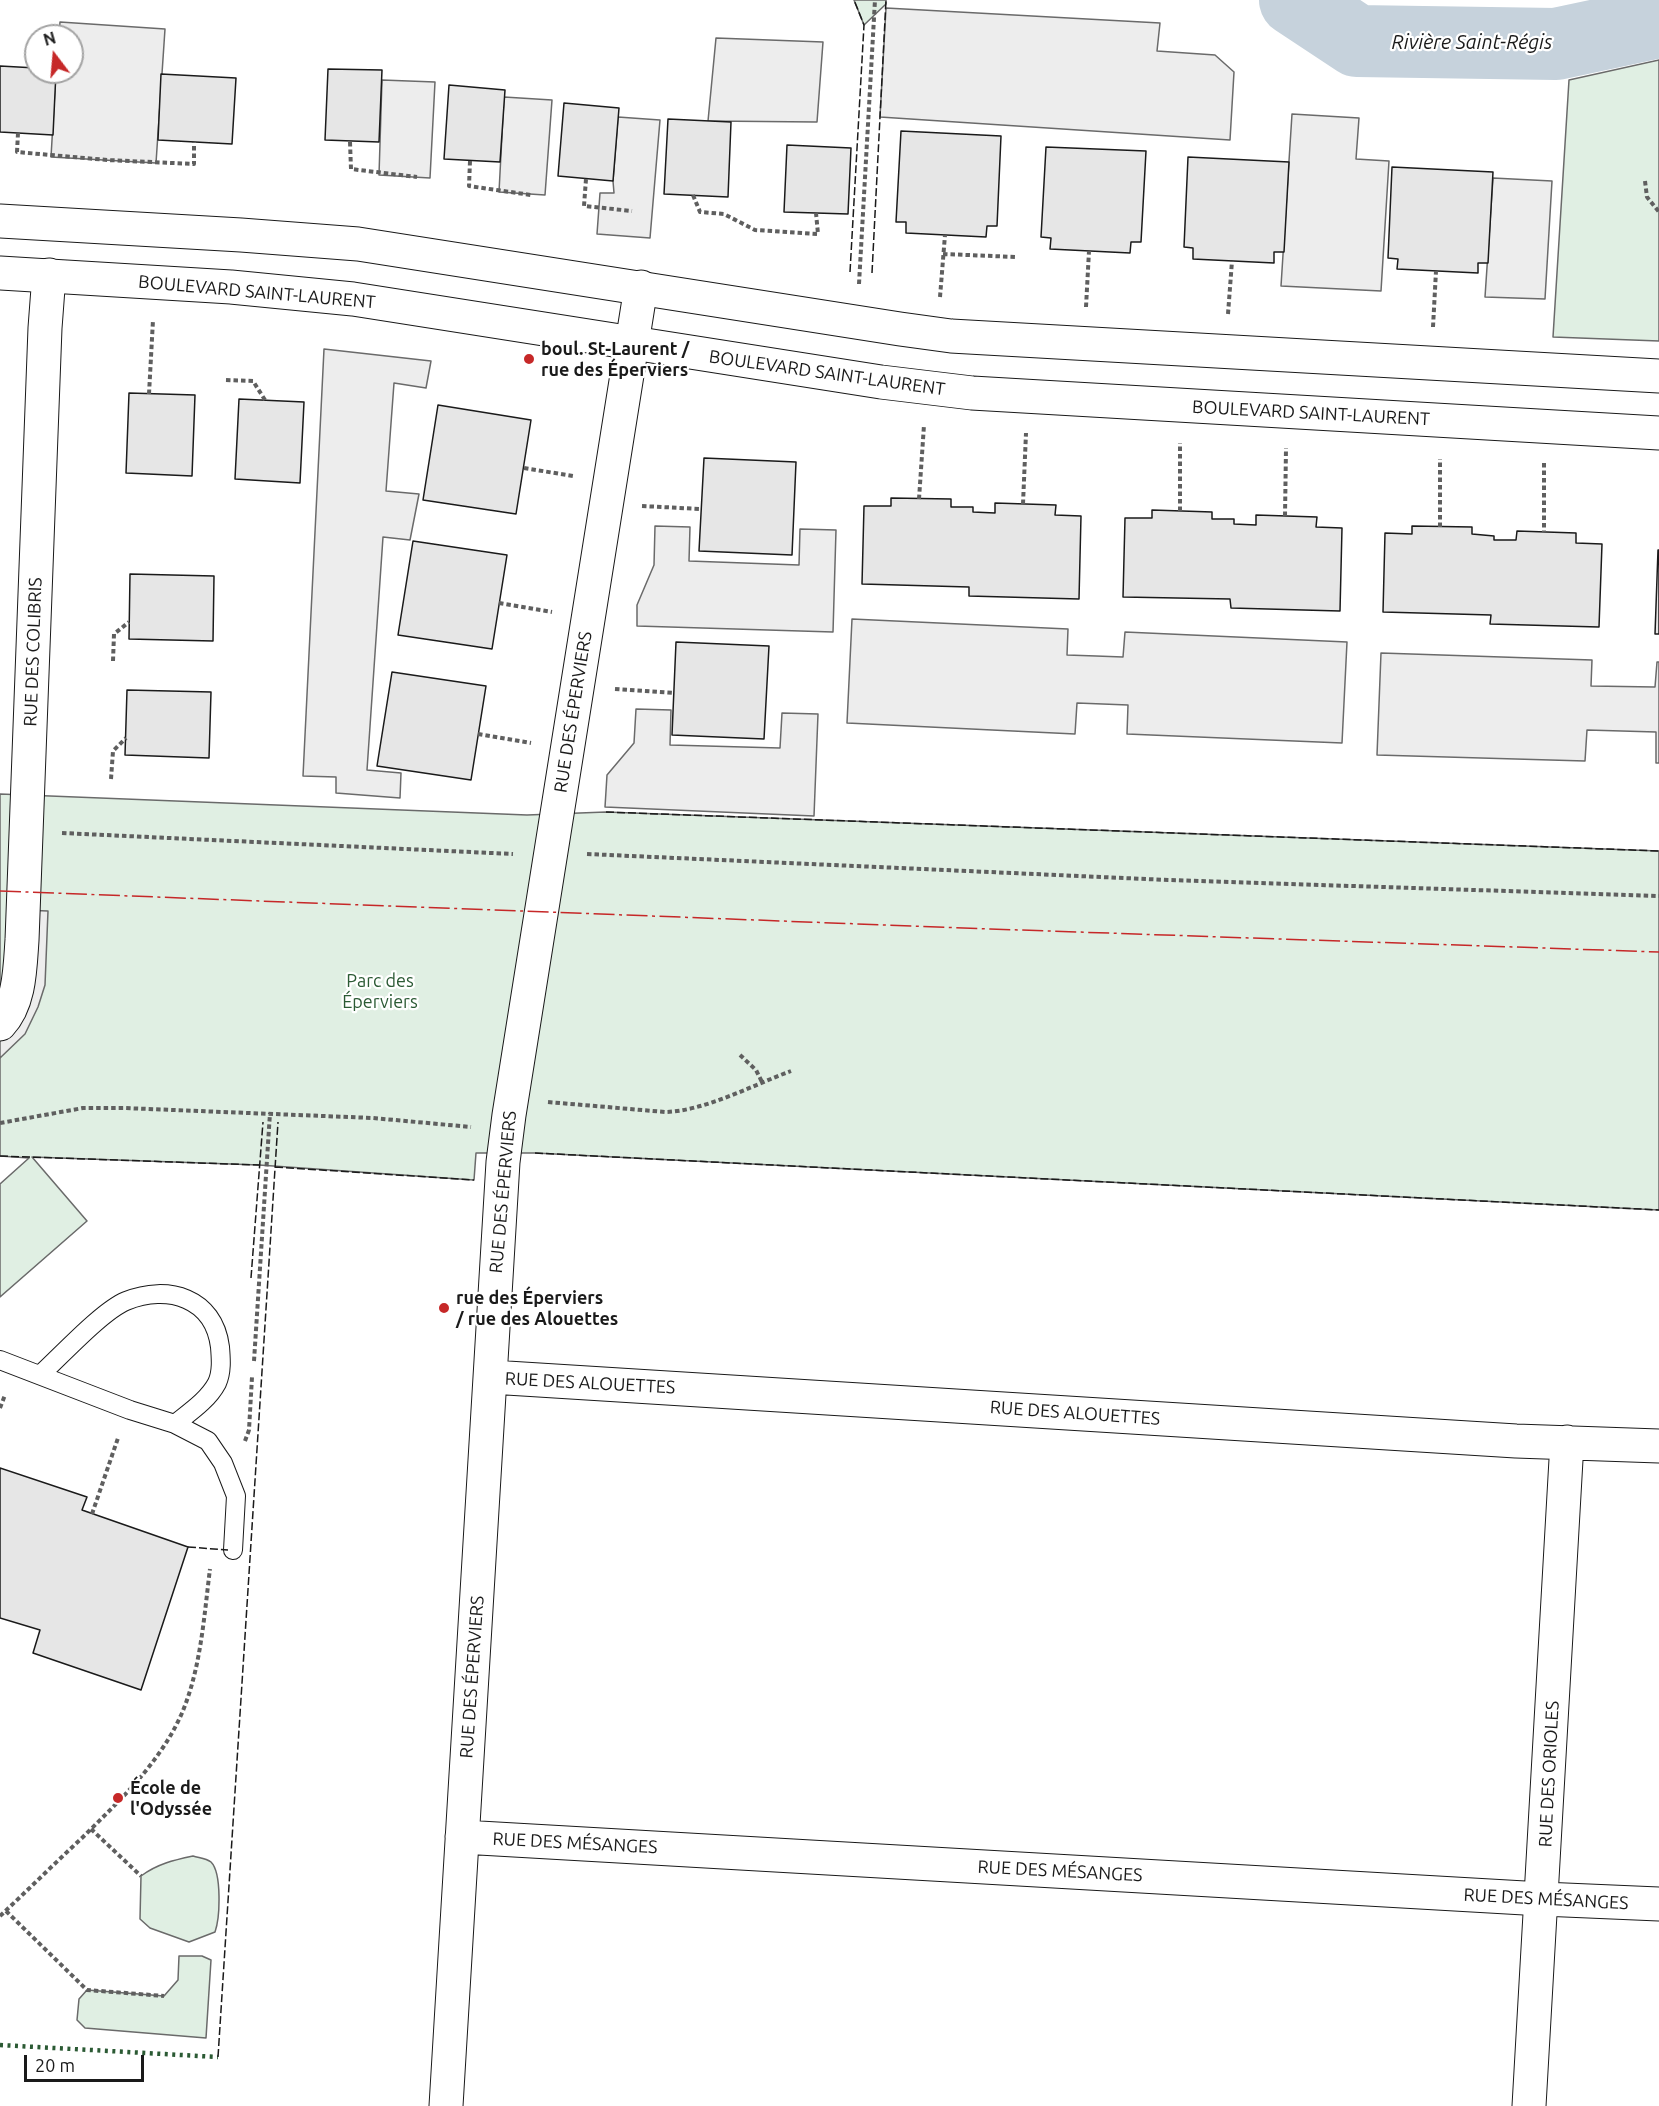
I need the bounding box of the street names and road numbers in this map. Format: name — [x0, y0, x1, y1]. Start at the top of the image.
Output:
street label: BOULEVARD SAINT-LAURENT — [137, 271, 377, 313]
street label: BOULEVARD SAINT-LAURENT — [708, 346, 946, 400]
street label: BOULEVARD SAINT-LAURENT — [1192, 396, 1430, 430]
street label: RUE DES COLIBRIS — [20, 577, 46, 727]
street label: RUE DES ÉPERVIERS — [550, 630, 596, 794]
street label: RUE DES ÉPERVIERS — [485, 1110, 521, 1274]
street label: RUE DES ALOUETTES — [504, 1368, 676, 1398]
street label: RUE DES ALOUETTES — [989, 1396, 1161, 1430]
street label: RUE DES ÉPERVIERS — [456, 1595, 488, 1759]
street label: RUE DES ORIOLES — [1534, 1700, 1564, 1848]
street label: RUE DES MÉSANGES — [492, 1828, 658, 1858]
street label: RUE DES MÉSANGES — [977, 1856, 1143, 1886]
street label: RUE DES MÉSANGES — [1463, 1884, 1629, 1914]

